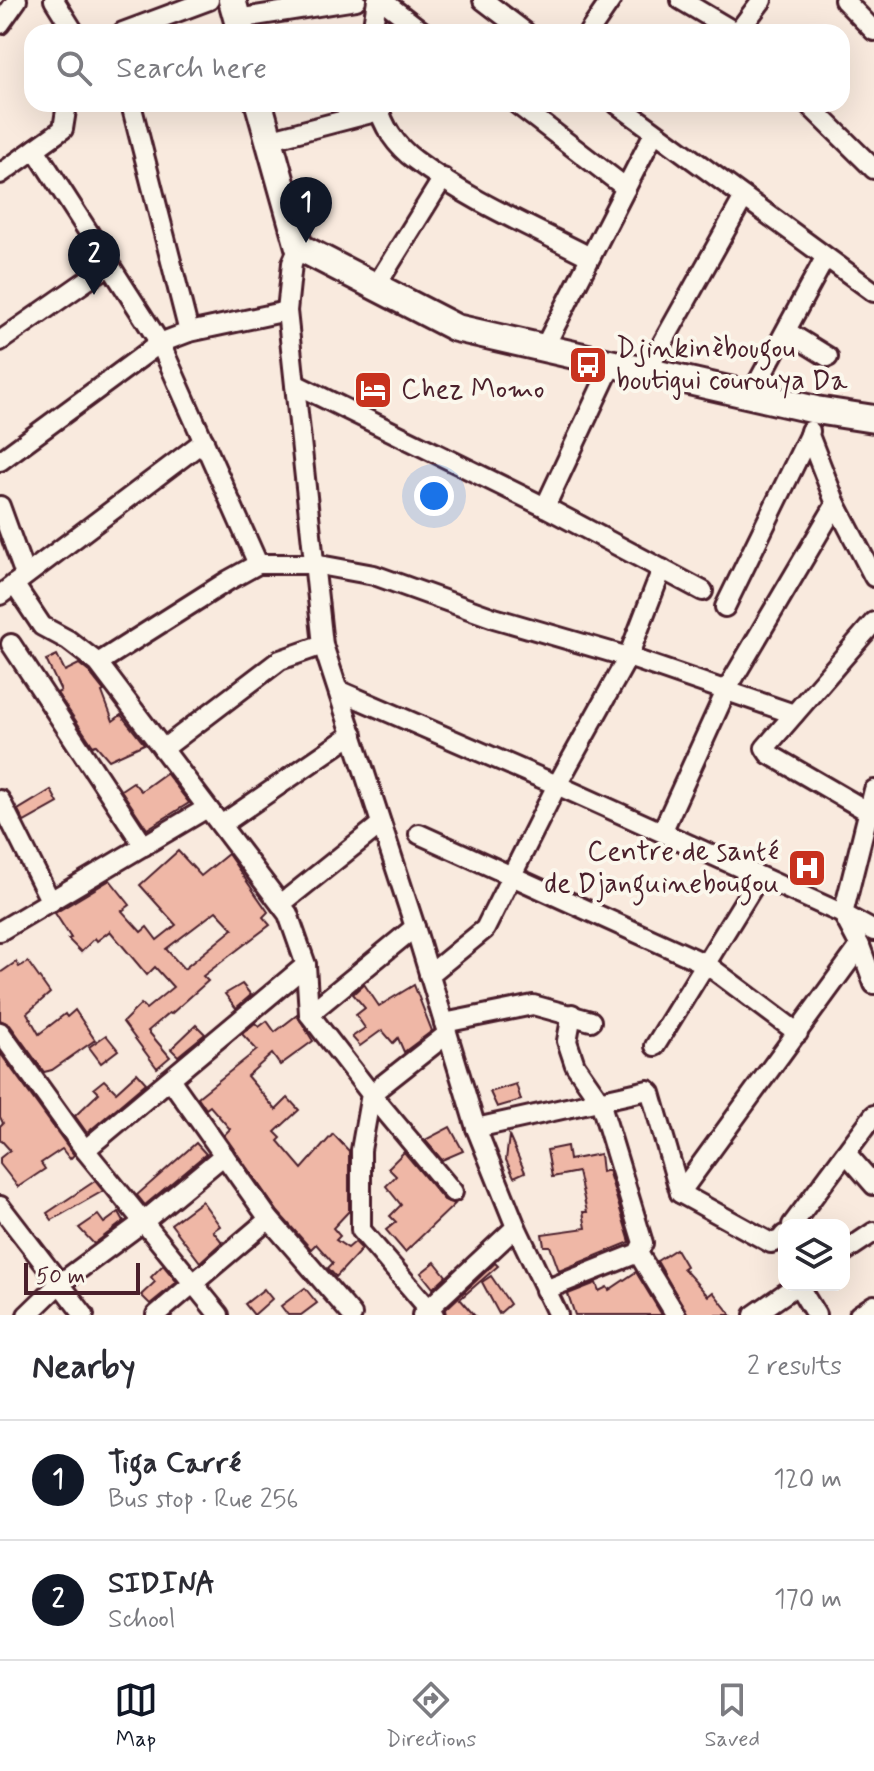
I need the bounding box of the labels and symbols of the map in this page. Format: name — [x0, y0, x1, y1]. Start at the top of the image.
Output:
pin: 1 — [280, 177, 332, 243]
pin: 2 — [68, 229, 120, 295]
place label: Djinkinèbougou boutigui courouya Da — [616, 331, 848, 400]
bus stop icon: Djinkinèbougou boutigui courouya Da — [567, 344, 609, 386]
hotel icon: Chez Momo — [352, 369, 394, 411]
place label: Chez Momo — [401, 372, 545, 409]
your location — [414, 476, 454, 516]
place label: Centre de santé de Djanguinebougou — [544, 834, 779, 906]
hospital icon: Centre de santé de Djanguinebougou — [786, 847, 828, 889]
scale bar — [24, 1259, 140, 1295]

